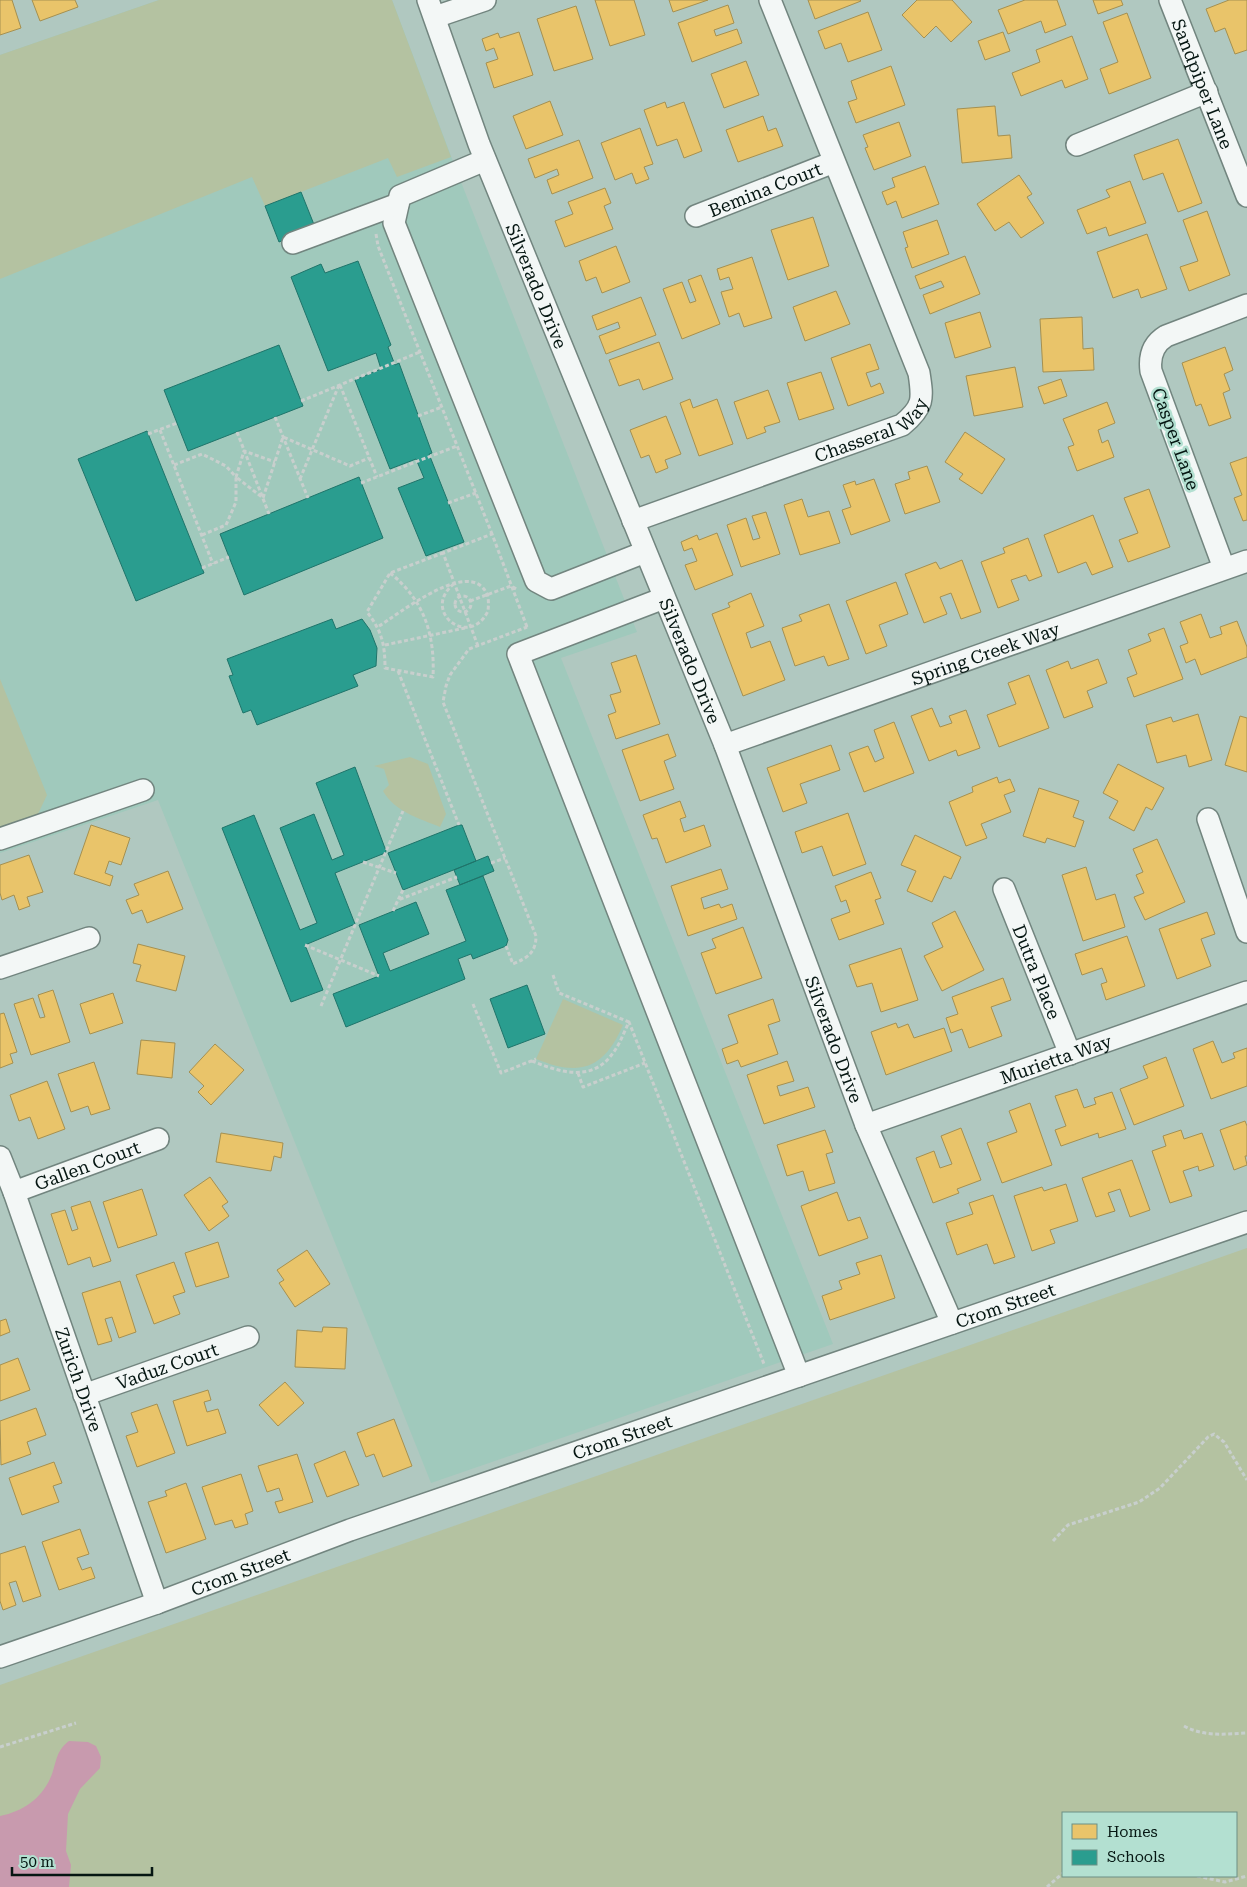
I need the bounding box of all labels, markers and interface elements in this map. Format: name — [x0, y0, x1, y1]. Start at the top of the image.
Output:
street label: Sandpiper Lane — [1168, 16, 1238, 152]
street label: Bemina Court — [705, 157, 825, 221]
street label: Silverado Drive — [502, 220, 572, 352]
street label: Casper Lane — [1148, 385, 1204, 493]
street label: Chasseral Way — [811, 395, 931, 466]
street label: Silverado Drive — [655, 595, 726, 726]
street label: Spring Creek Way — [908, 617, 1063, 689]
street label: Dutra Place — [1009, 921, 1065, 1022]
street label: Silverado Drive — [801, 973, 867, 1106]
street label: Murietta Way — [997, 1029, 1115, 1088]
street label: Gallen Court — [32, 1136, 143, 1194]
street label: Crom Street — [953, 1278, 1058, 1332]
street label: Zurich Drive — [51, 1324, 107, 1434]
street label: Vaduz Court — [113, 1338, 221, 1393]
street label: Crom Street — [569, 1410, 675, 1463]
street label: Crom Street — [188, 1543, 293, 1600]
legend — [1062, 1812, 1237, 1877]
text: Homes — [1107, 1823, 1158, 1841]
scale bar — [12, 1844, 152, 1876]
text: Schools — [1107, 1848, 1165, 1866]
text: 50 m — [20, 1853, 55, 1871]

